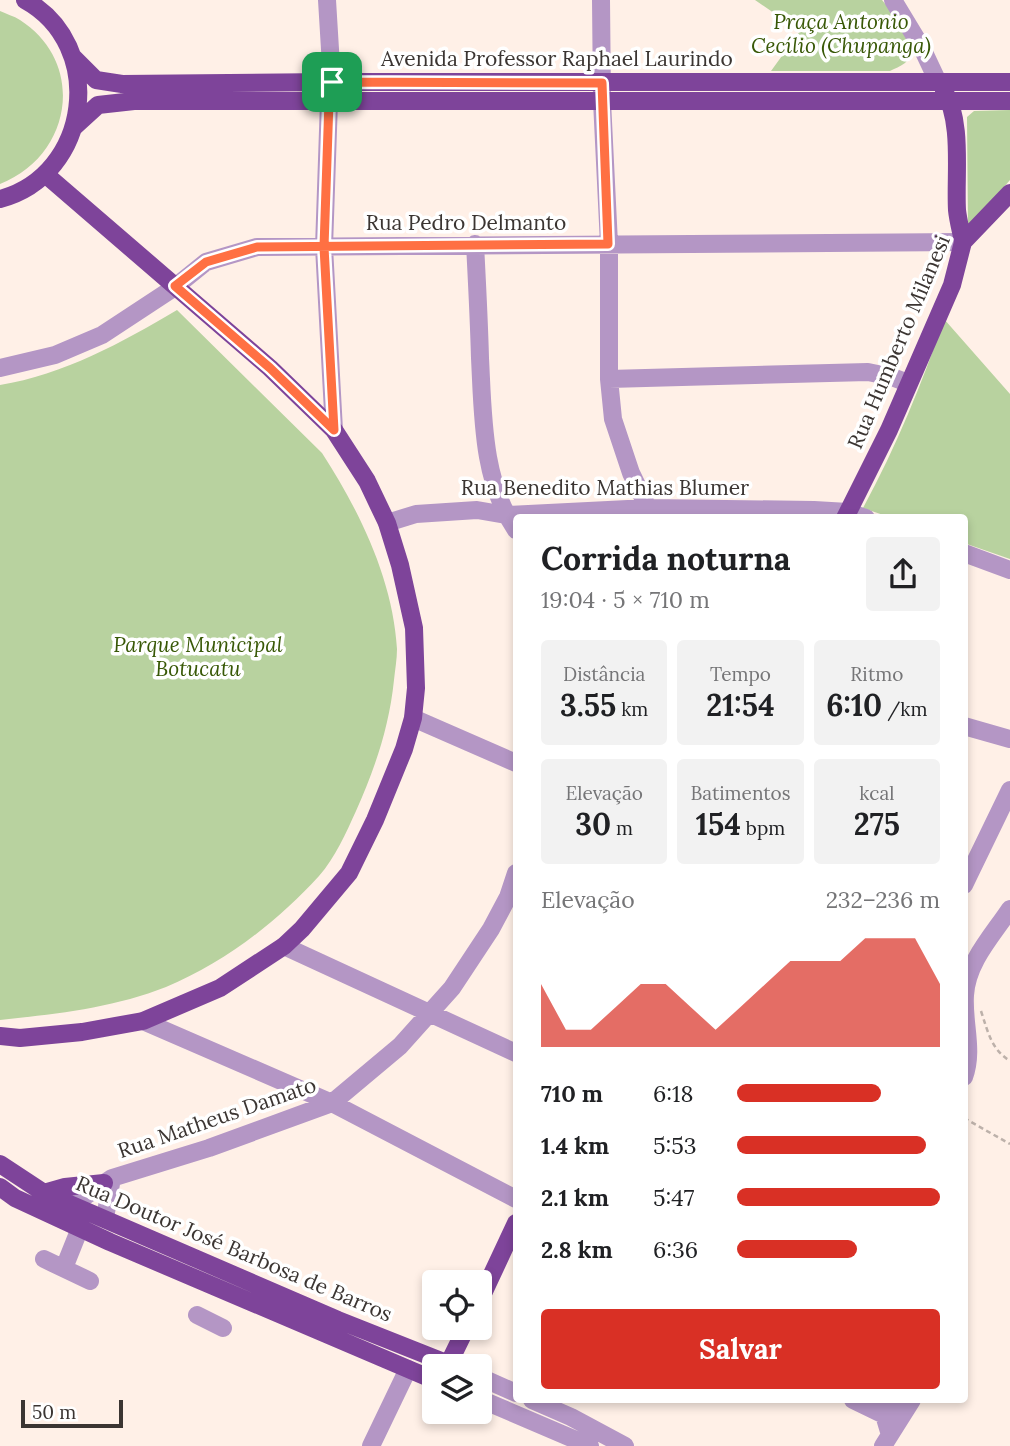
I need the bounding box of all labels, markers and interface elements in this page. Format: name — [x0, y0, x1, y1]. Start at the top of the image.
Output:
park label: Praça Antonio Cecílio (Chupanga) — [751, 8, 931, 59]
street label: Avenida Professor Raphael Laurindo — [380, 45, 733, 72]
pin — [302, 52, 362, 112]
icon: arrive — [313, 63, 351, 101]
street label: Rua Pedro Delmanto — [366, 209, 566, 236]
street label: Rua Humberto Milanesi — [841, 231, 956, 453]
street label: Rua Benedito Mathias Blumer — [461, 474, 749, 501]
button: share — [866, 537, 940, 611]
text: Corrida noturna — [541, 538, 791, 579]
text: 19:04 · 5 × 710 m — [541, 585, 710, 614]
park label: Parque Municipal Botucatu — [113, 631, 283, 682]
text: Distância — [563, 662, 645, 686]
text: Tempo — [710, 662, 771, 686]
text: Ritmo — [850, 662, 903, 686]
text: 3.55 — [560, 686, 616, 724]
text: 21:54 — [706, 686, 775, 724]
text: 6:10 — [826, 686, 882, 724]
text: km — [616, 697, 648, 721]
text: /km — [882, 697, 927, 721]
text: Elevação — [565, 781, 643, 805]
text: Batimentos — [690, 781, 791, 805]
text: kcal — [859, 781, 894, 805]
text: 30 — [575, 805, 611, 843]
text: 154 — [696, 805, 741, 843]
text: 275 — [854, 805, 900, 843]
text: m — [611, 816, 633, 840]
text: bpm — [741, 816, 785, 840]
text: Elevação — [541, 885, 635, 914]
text: 232–236 m — [826, 885, 940, 914]
street label: Rua Matheus Damato — [114, 1071, 320, 1164]
text: 710 m — [541, 1079, 603, 1108]
text: 6:18 — [653, 1079, 693, 1108]
text: 1.4 km — [541, 1131, 609, 1160]
text: 5:53 — [653, 1131, 697, 1160]
street label: Rua Doutor José Barbosa de Barros — [72, 1169, 396, 1328]
text: 2.1 km — [541, 1183, 609, 1212]
text: 5:47 — [653, 1183, 694, 1212]
text: 2.8 km — [541, 1235, 613, 1264]
text: 6:36 — [653, 1235, 698, 1264]
map controls — [422, 1270, 492, 1424]
button: locate — [422, 1270, 492, 1340]
button: Salvar — [541, 1309, 940, 1389]
button: layers — [422, 1354, 492, 1424]
scale bar — [21, 1397, 122, 1429]
text: 50 m — [32, 1400, 76, 1424]

